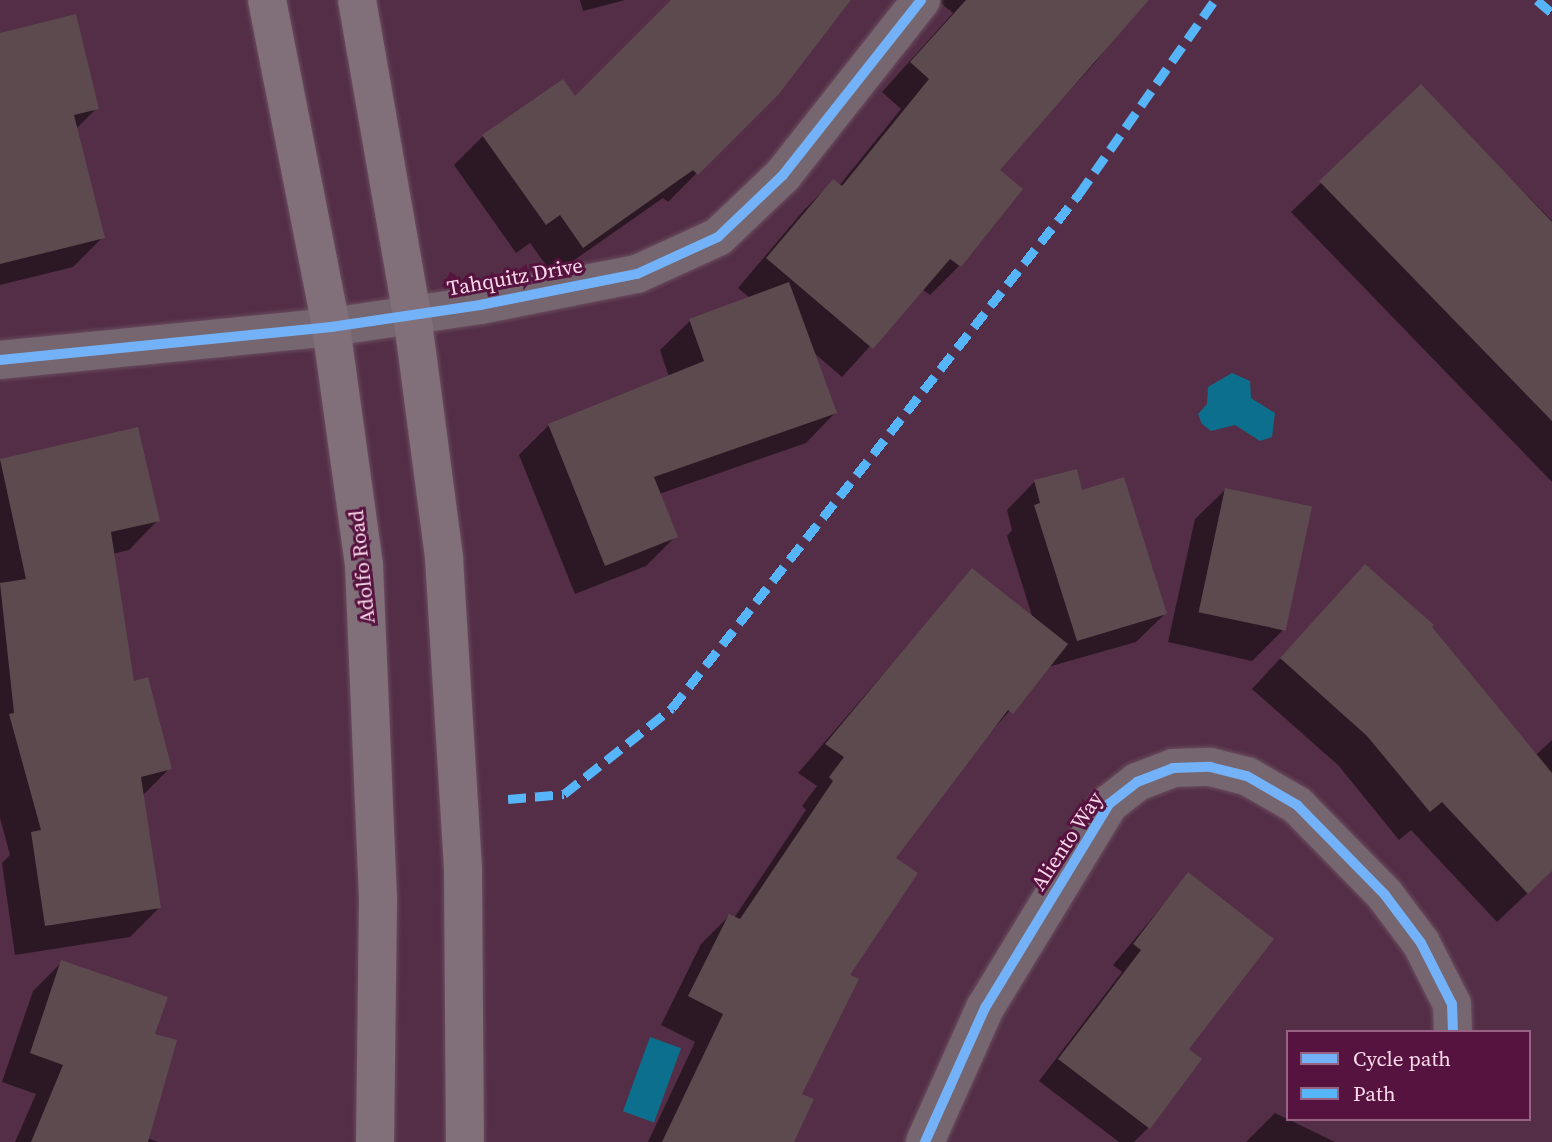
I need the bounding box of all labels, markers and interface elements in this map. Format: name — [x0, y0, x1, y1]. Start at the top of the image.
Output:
street label: Tahquitz Drive — [445, 253, 585, 301]
street label: Adolfo Road — [344, 509, 380, 625]
street label: Aliento Way — [1026, 787, 1108, 895]
legend — [1286, 1030, 1531, 1121]
text: Cycle path — [1353, 1044, 1451, 1073]
text: Path — [1353, 1079, 1396, 1108]

